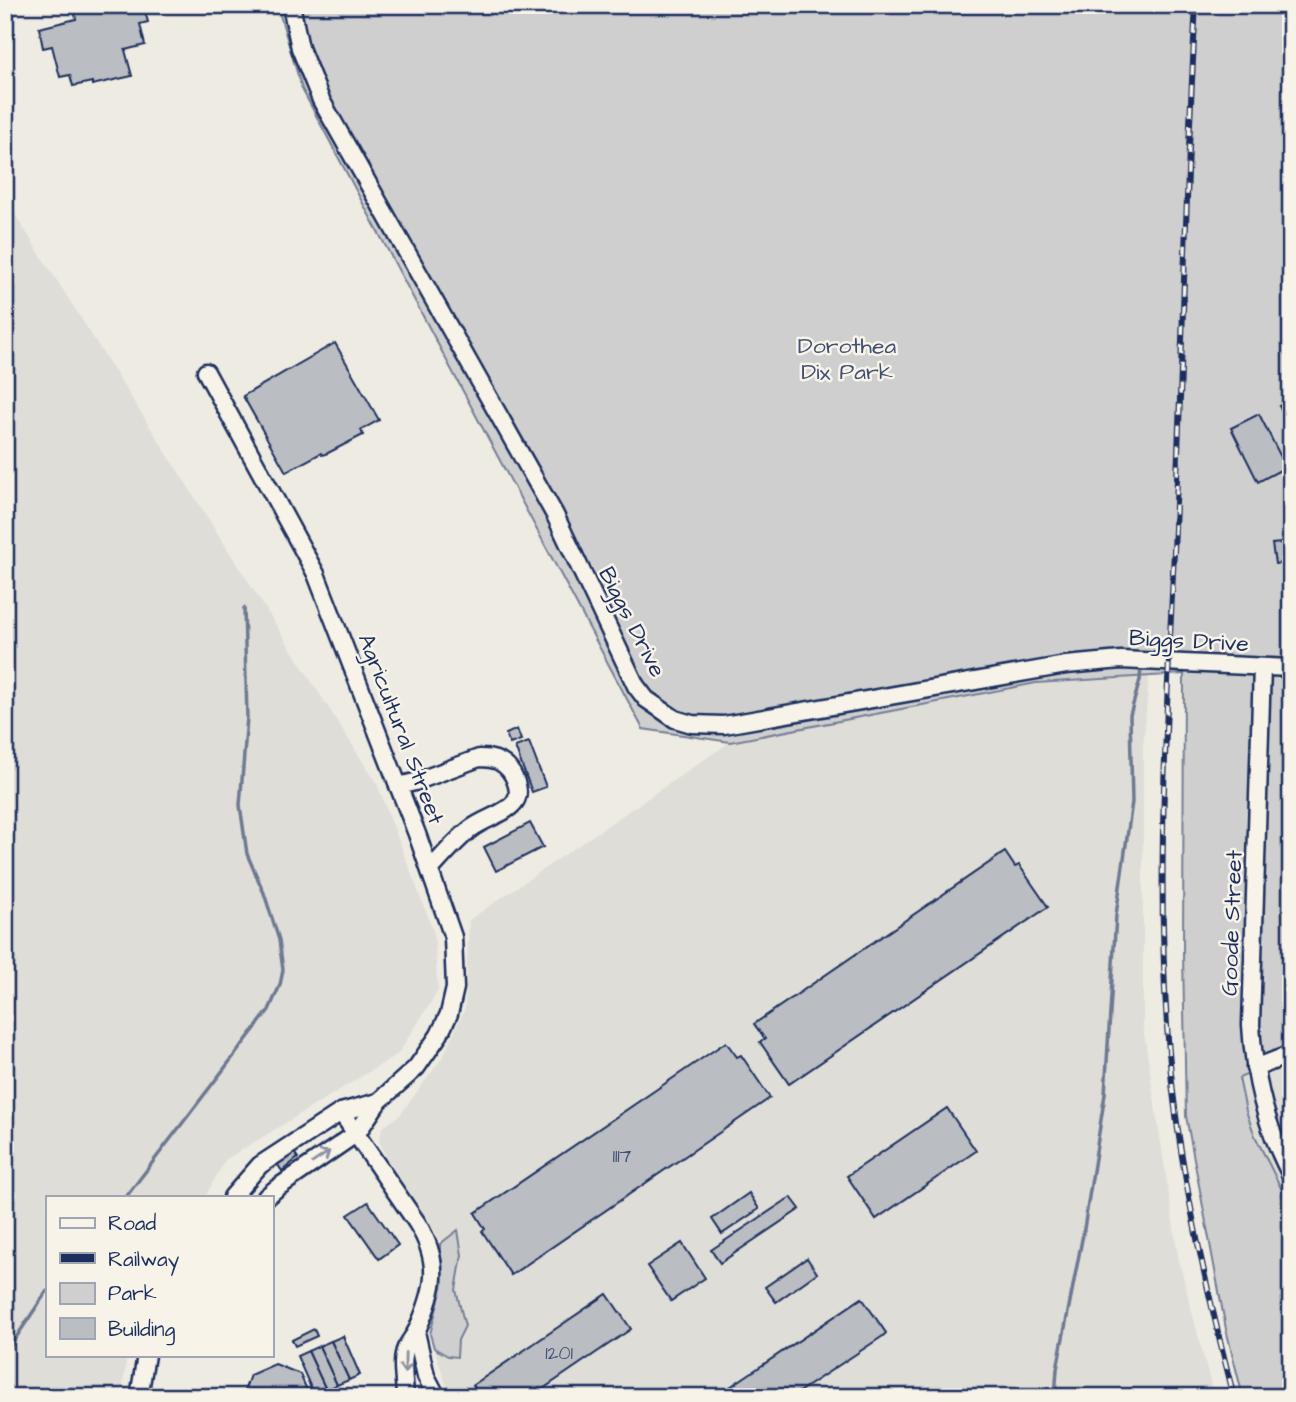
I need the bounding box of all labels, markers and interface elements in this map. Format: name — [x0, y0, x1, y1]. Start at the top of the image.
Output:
park label: Dorothea Dix Park — [798, 330, 896, 388]
street label: Biggs Drive — [590, 561, 673, 683]
street label: Biggs Drive — [1128, 622, 1250, 661]
street label: Agricultural Street — [349, 629, 452, 830]
street label: Goode Street — [1213, 849, 1251, 997]
house number: 1117 — [613, 1143, 632, 1170]
one-way arrow — [311, 1150, 330, 1164]
legend — [46, 1196, 273, 1356]
text: Road — [108, 1209, 156, 1238]
text: Railway — [108, 1245, 180, 1276]
text: Park — [108, 1279, 157, 1308]
text: Building — [108, 1315, 176, 1346]
house number: 1201 — [545, 1340, 573, 1367]
one-way arrow — [398, 1351, 412, 1374]

